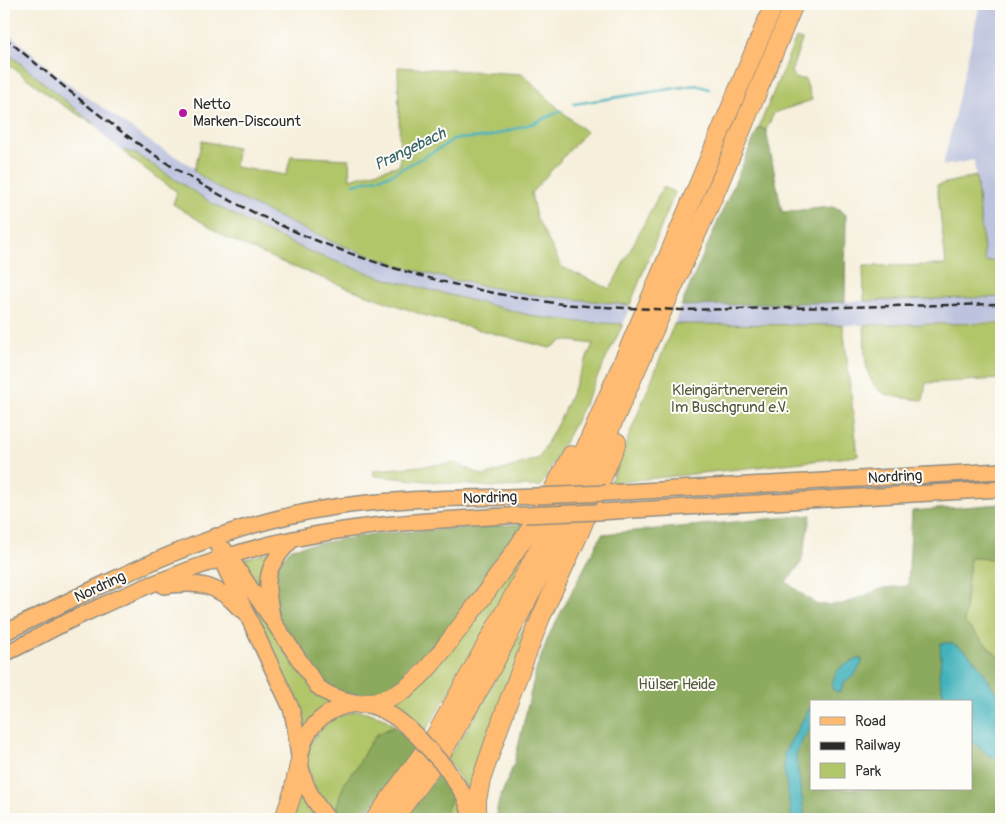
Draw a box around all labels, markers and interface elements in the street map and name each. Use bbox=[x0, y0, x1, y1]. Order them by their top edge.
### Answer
place label: Netto Marken-Discount bbox=[193, 95, 302, 131]
marker: Netto Marken-Discount bbox=[177, 107, 189, 119]
water label: Prangebach bbox=[371, 122, 450, 175]
park label: Kleingärtnerverein Im Buschgrund e.V. bbox=[671, 381, 789, 417]
street label: Nordring bbox=[867, 466, 923, 488]
street label: Nordring bbox=[462, 488, 518, 508]
street label: Nordring bbox=[71, 567, 129, 607]
park label: Hülser Heide bbox=[638, 675, 716, 694]
legend bbox=[810, 700, 972, 790]
text: Road bbox=[855, 712, 886, 731]
text: Railway bbox=[855, 736, 901, 755]
text: Park bbox=[855, 762, 882, 781]

